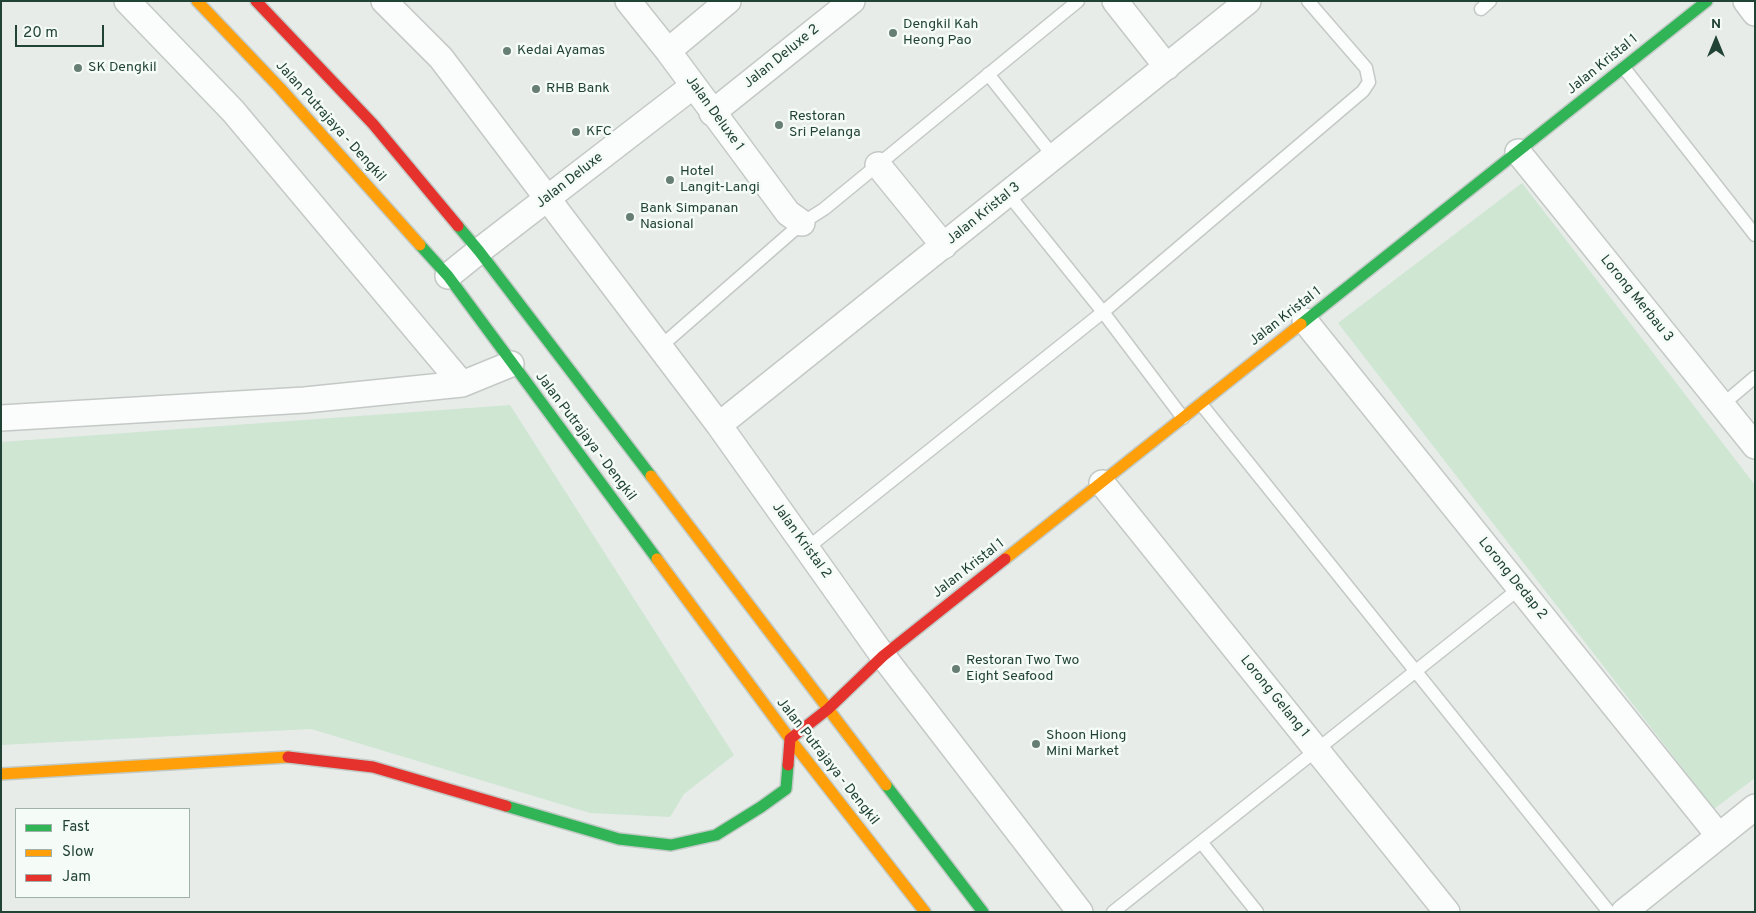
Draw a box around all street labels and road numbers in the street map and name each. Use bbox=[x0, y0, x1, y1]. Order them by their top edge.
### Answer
street label: Jalan Deluxe 2 bbox=[741, 21, 823, 93]
street label: Jalan Kristal 1 bbox=[1564, 31, 1642, 99]
street label: Jalan Putrajaya - Dengkil bbox=[271, 58, 389, 186]
street label: Jalan Deluxe 1 bbox=[681, 73, 747, 155]
street label: Jalan Deluxe bbox=[533, 150, 607, 212]
street label: Jalan Kristal 3 bbox=[944, 179, 1024, 249]
street label: Lorong Merbau 3 bbox=[1596, 252, 1676, 346]
street label: Jalan Kristal 1 bbox=[1247, 284, 1325, 350]
street label: Jalan Putrajaya - Dengkil bbox=[531, 369, 639, 505]
street label: Jalan Kristal 2 bbox=[768, 500, 834, 582]
street label: Lorong Dedap 2 bbox=[1474, 535, 1550, 623]
street label: Jalan Kristal 1 bbox=[930, 536, 1008, 602]
street label: Lorong Gelang 1 bbox=[1236, 653, 1312, 741]
street label: Jalan Putrajaya - Dengkil bbox=[772, 695, 882, 829]

